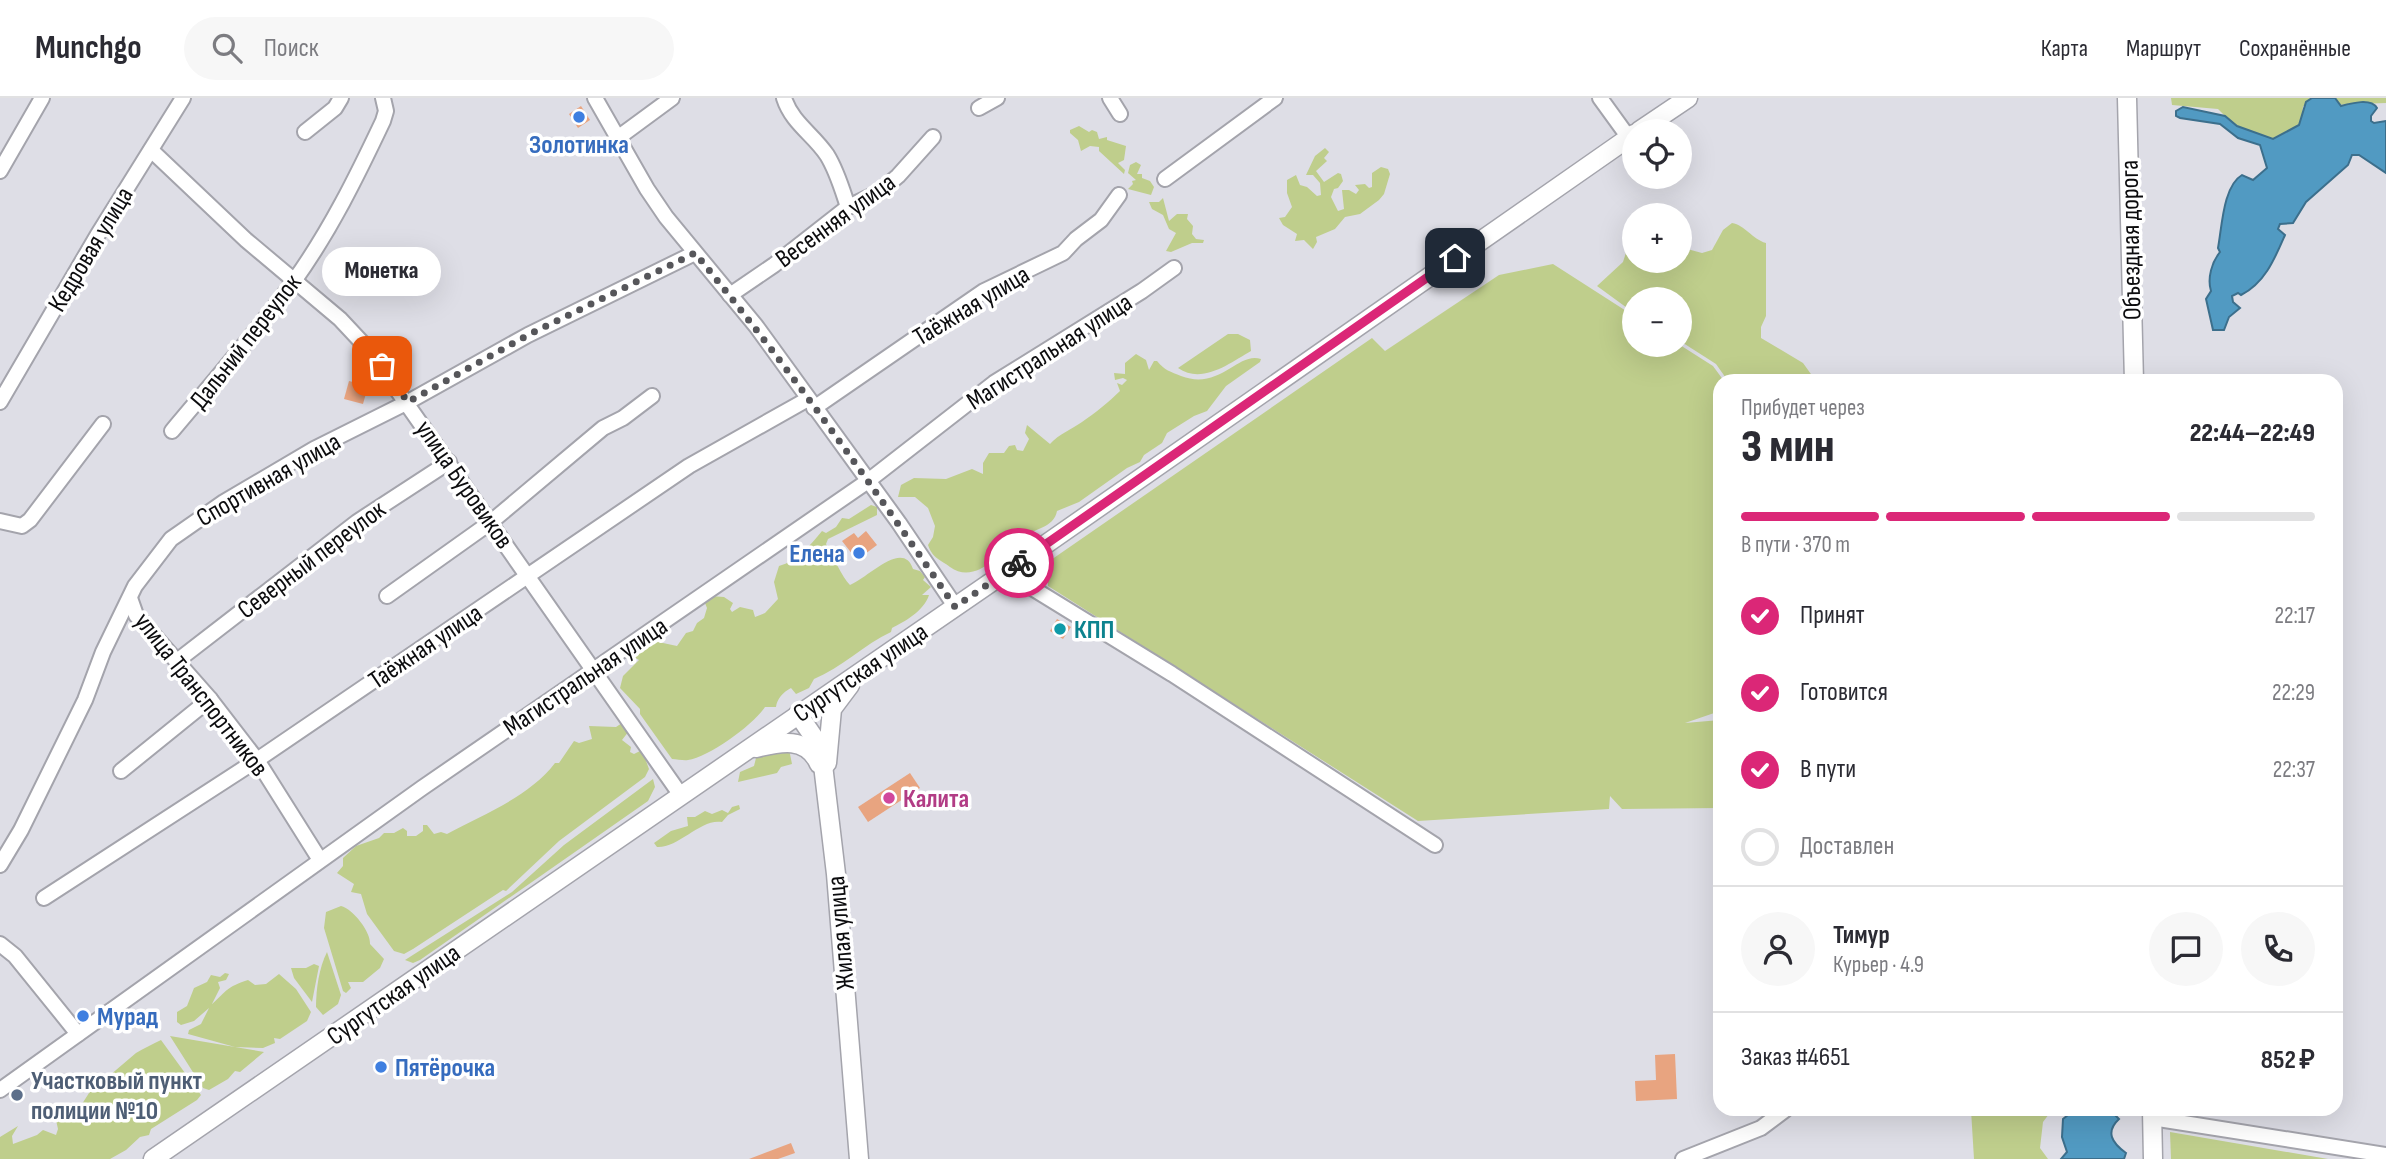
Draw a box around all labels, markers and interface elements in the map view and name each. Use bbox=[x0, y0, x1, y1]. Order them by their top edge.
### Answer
search box bbox=[184, 17, 674, 80]
text: Munchgo bbox=[35, 28, 142, 68]
icon: search bbox=[208, 29, 246, 67]
text: Поиск bbox=[264, 33, 319, 64]
text: Карта bbox=[2041, 34, 2088, 63]
text: Маршрут bbox=[2126, 34, 2201, 63]
text: Сохранённые bbox=[2239, 34, 2351, 63]
marker: Золотинка bbox=[571, 109, 587, 125]
map controls bbox=[1622, 119, 1692, 357]
button: locate bbox=[1622, 119, 1692, 189]
place label: Золотинка bbox=[529, 130, 629, 161]
street label: Объездная дорога bbox=[2115, 160, 2148, 320]
street label: Весенняя улица bbox=[770, 167, 902, 275]
street label: Кедровая улица bbox=[42, 182, 141, 318]
button: + bbox=[1622, 203, 1692, 273]
pin bbox=[1425, 228, 1485, 288]
icon: home bbox=[1436, 239, 1474, 277]
callout: Монетка bbox=[322, 247, 442, 296]
text: Монетка bbox=[345, 257, 418, 285]
street label: Таёжная улица bbox=[908, 259, 1036, 353]
street label: Дальний переулок bbox=[184, 268, 309, 416]
street label: Магистральная улица bbox=[961, 287, 1138, 417]
button: − bbox=[1622, 287, 1692, 357]
pin bbox=[352, 336, 412, 396]
icon: bag bbox=[363, 347, 401, 385]
text: Прибудет через bbox=[1741, 394, 1865, 422]
street label: улица Буровиков bbox=[408, 415, 519, 555]
text: 22:44–22:49 bbox=[2190, 418, 2315, 449]
text: 3 мин bbox=[1741, 420, 1835, 475]
street label: Спортивная улица bbox=[191, 427, 346, 534]
street label: Северный переулок bbox=[232, 494, 392, 626]
courier bbox=[984, 528, 1054, 598]
text: В пути · 370 m bbox=[1741, 531, 1850, 559]
place label: Елена bbox=[789, 539, 845, 570]
icon: bike bbox=[1000, 544, 1038, 582]
marker: Елена bbox=[851, 545, 867, 561]
icon: check bbox=[1741, 597, 1779, 635]
street label: Таёжная улица bbox=[363, 598, 488, 696]
text: Принят bbox=[1800, 600, 1865, 631]
text: 22:17 bbox=[2274, 602, 2315, 630]
street label: улица Транспортников bbox=[127, 607, 274, 783]
street label: Магистральная улица bbox=[498, 611, 674, 743]
place label: КПП bbox=[1074, 615, 1114, 646]
street label: Сургутская улица bbox=[788, 617, 934, 730]
marker: КПП bbox=[1052, 621, 1068, 637]
icon: check bbox=[1741, 674, 1779, 712]
text: Готовится bbox=[1800, 677, 1888, 708]
text: 22:29 bbox=[2272, 679, 2315, 707]
icon: check bbox=[1741, 751, 1779, 789]
text: В пути bbox=[1800, 754, 1856, 785]
text: 22:37 bbox=[2273, 756, 2315, 784]
place label: Калита bbox=[903, 784, 969, 815]
marker: Калита bbox=[881, 790, 897, 806]
text: Доставлен bbox=[1800, 831, 1894, 862]
street label: Жилая улица bbox=[821, 875, 862, 991]
button: person bbox=[1741, 912, 1815, 986]
button: chat bbox=[2149, 912, 2223, 986]
button: phone bbox=[2241, 912, 2315, 986]
text: Тимур bbox=[1833, 920, 1890, 951]
street label: Сургутская улица bbox=[321, 938, 467, 1053]
text: Курьер · 4.9 bbox=[1833, 951, 1924, 979]
place label: Мурад bbox=[97, 1002, 158, 1033]
marker: Мурад bbox=[75, 1008, 91, 1024]
text: Заказ #4651 bbox=[1741, 1042, 1850, 1073]
text: 852 ₽ bbox=[2261, 1045, 2315, 1076]
place label: Пятёрочка bbox=[395, 1053, 495, 1084]
marker: Пятёрочка bbox=[373, 1059, 389, 1075]
place label: Участковый пункт полиции №10 bbox=[31, 1066, 203, 1127]
marker: Участковый пункт полиции №10 bbox=[9, 1087, 25, 1103]

